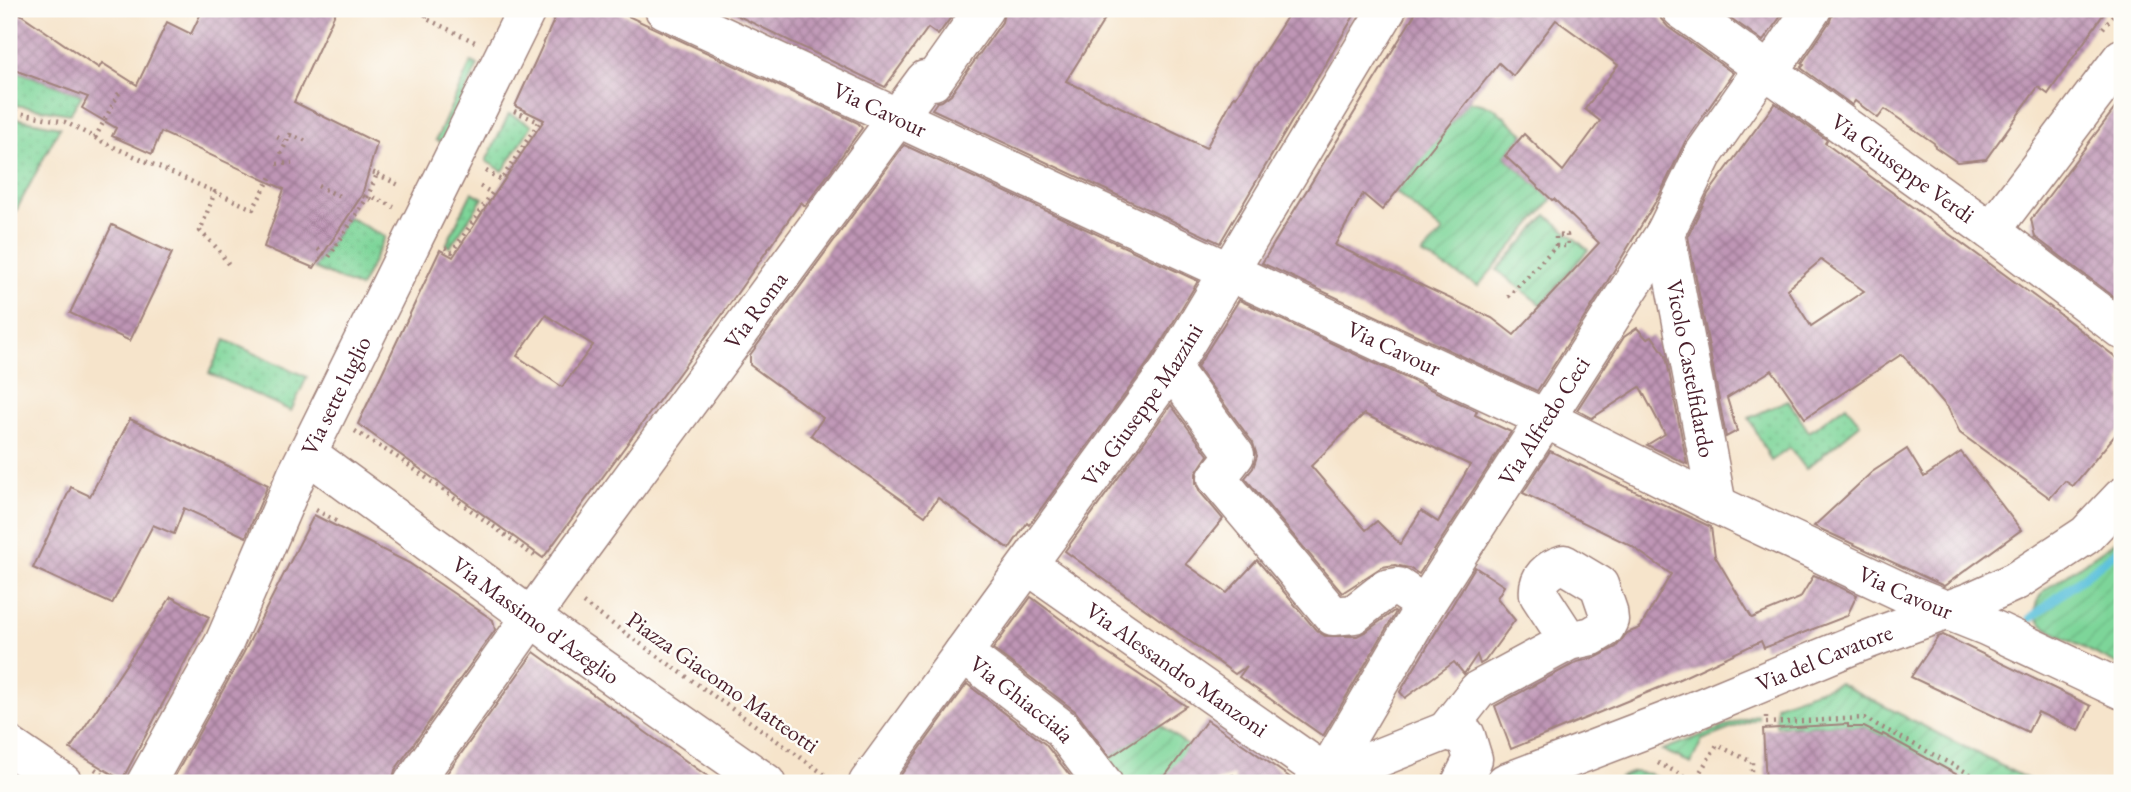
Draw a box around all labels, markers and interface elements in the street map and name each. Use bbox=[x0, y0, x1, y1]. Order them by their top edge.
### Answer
street label: Via Cavour bbox=[828, 75, 932, 144]
street label: Via Giuseppe Verdi bbox=[1825, 106, 1981, 230]
street label: Via Roma bbox=[717, 265, 795, 355]
street label: Vicolo Castelfidardo bbox=[1659, 277, 1723, 460]
street label: Via Cavour bbox=[1342, 314, 1446, 383]
street label: Via Giuseppe Mazzini bbox=[1074, 318, 1210, 492]
street label: Via sette luglio bbox=[294, 331, 378, 460]
street label: Via Alfredo Ceci bbox=[1491, 350, 1597, 491]
street label: Via Massimo d'Azeglio bbox=[446, 549, 626, 691]
street label: Via Cavour bbox=[1854, 558, 1958, 626]
street label: Via Alessandro Manzoni bbox=[1080, 595, 1274, 744]
street label: Piazza Giacomo Matteotti bbox=[621, 604, 825, 760]
street label: Via del Cavatore bbox=[1752, 617, 1897, 699]
street label: Via Ghiacciaia bbox=[963, 648, 1082, 749]

